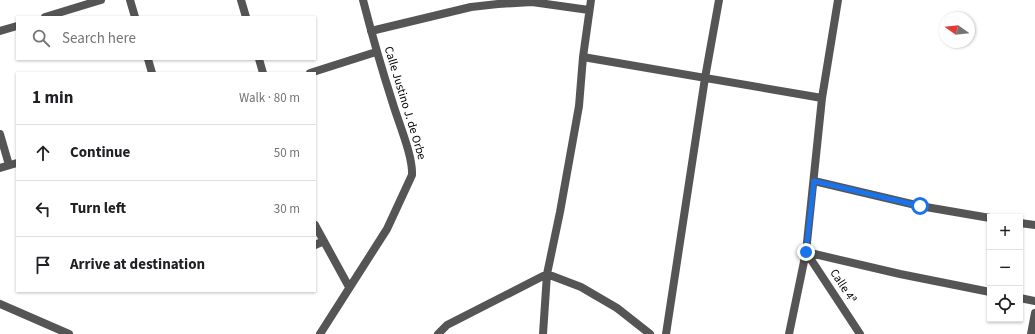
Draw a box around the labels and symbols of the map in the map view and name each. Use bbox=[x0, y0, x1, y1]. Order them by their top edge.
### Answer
north arrow bbox=[939, 12, 975, 48]
street label: Calle Justino J. de Orbe bbox=[380, 44, 430, 162]
route start bbox=[911, 197, 929, 215]
route end bbox=[797, 243, 815, 261]
street label: Calle 4ª bbox=[826, 266, 860, 306]

